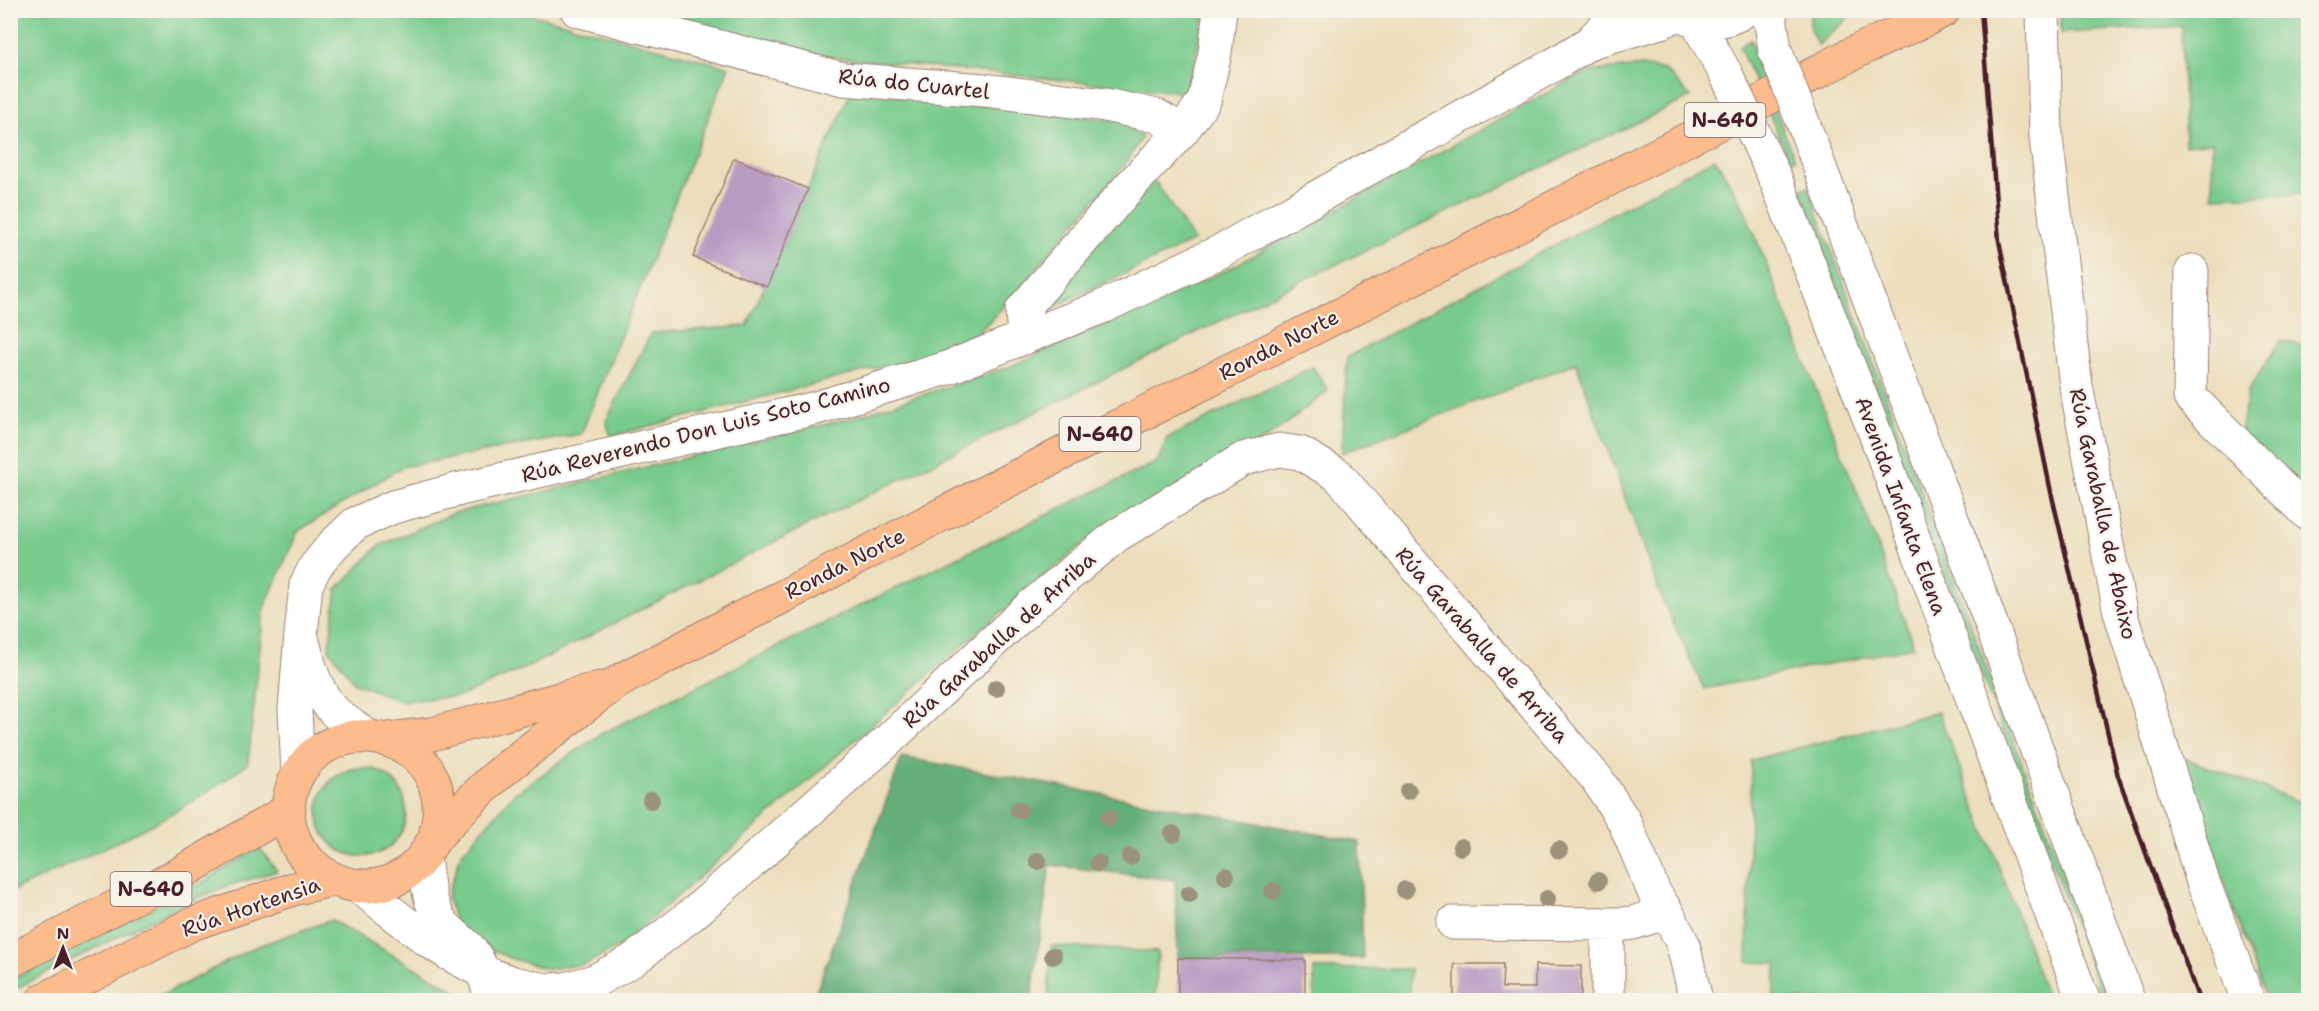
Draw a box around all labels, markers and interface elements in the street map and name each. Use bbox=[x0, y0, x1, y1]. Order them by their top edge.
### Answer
street label: Rúa do Cuartel bbox=[837, 62, 992, 106]
road number: N-640 bbox=[1684, 103, 1766, 137]
street label: Ronda Norte bbox=[1214, 303, 1344, 387]
street label: Rúa Reverendo Don Luis Soto Camino bbox=[519, 371, 893, 489]
street label: Rúa Garaballa de Abaixo bbox=[2063, 386, 2143, 642]
street label: Avenida Infanta Elena bbox=[1848, 393, 1954, 619]
road number: N-640 bbox=[1060, 417, 1140, 451]
street label: Ronda Norte bbox=[780, 522, 910, 606]
street label: Rúa Garaballa de Arriba bbox=[1389, 541, 1575, 749]
street label: Rúa Garaballa de Arriba bbox=[896, 546, 1102, 734]
street label: Rúa Hortensia bbox=[178, 870, 324, 944]
road number: N-640 bbox=[110, 872, 192, 906]
north arrow bbox=[33, 918, 93, 978]
text: N bbox=[57, 923, 69, 944]

